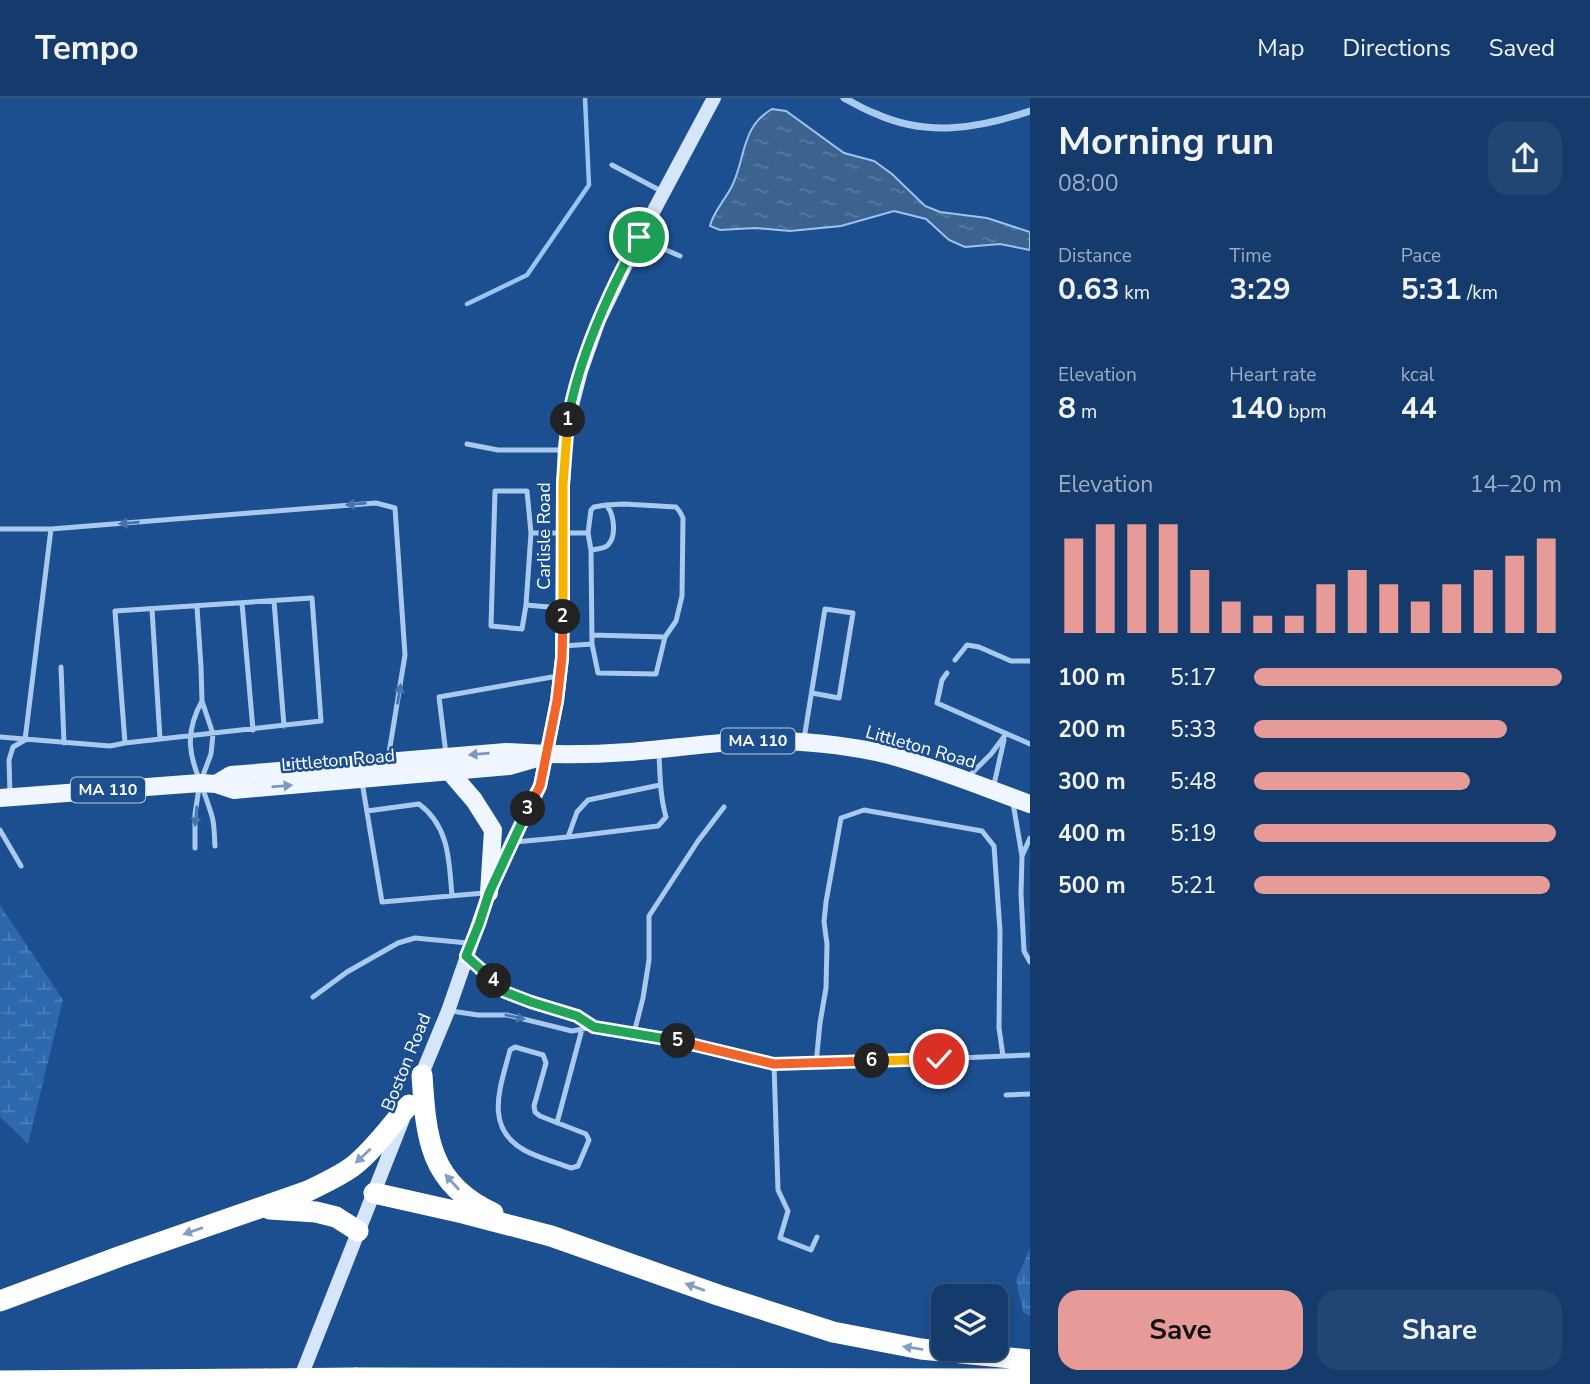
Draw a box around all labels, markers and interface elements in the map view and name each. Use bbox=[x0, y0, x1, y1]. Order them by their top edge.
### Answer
text: Tempo bbox=[35, 26, 139, 71]
text: Map bbox=[1257, 32, 1304, 64]
text: Directions bbox=[1342, 32, 1451, 64]
text: Saved bbox=[1489, 32, 1555, 64]
text: Morning run bbox=[1058, 116, 1274, 167]
button: share bbox=[1488, 121, 1562, 195]
text: 08:00 bbox=[1058, 168, 1118, 199]
pin bbox=[609, 207, 669, 267]
icon: arrive bbox=[620, 218, 658, 256]
text: Distance bbox=[1058, 243, 1132, 269]
text: Time bbox=[1229, 243, 1272, 269]
text: Pace bbox=[1401, 243, 1441, 269]
text: 0.63 bbox=[1058, 269, 1119, 310]
text: 3:29 bbox=[1229, 269, 1291, 310]
text: 5:31 bbox=[1401, 269, 1462, 310]
text: km bbox=[1119, 280, 1150, 306]
text: /km bbox=[1462, 280, 1498, 306]
text: Elevation bbox=[1058, 362, 1137, 388]
text: Heart rate bbox=[1229, 362, 1316, 388]
text: kcal bbox=[1401, 362, 1434, 388]
text: 8 bbox=[1058, 388, 1076, 429]
text: 140 bbox=[1229, 388, 1283, 429]
text: 44 bbox=[1401, 388, 1437, 429]
text: m bbox=[1076, 399, 1097, 425]
text: bpm bbox=[1283, 399, 1327, 425]
pin: 1 bbox=[550, 402, 586, 438]
text: 1 bbox=[562, 406, 573, 432]
text: Elevation bbox=[1058, 469, 1153, 500]
text: 14–20 m bbox=[1470, 469, 1562, 500]
street label: Carlisle Road bbox=[532, 482, 556, 590]
one-way arrow bbox=[345, 499, 367, 510]
one-way arrow bbox=[118, 518, 140, 529]
pin: 2 bbox=[546, 600, 580, 634]
text: 2 bbox=[557, 603, 568, 629]
text: 100 m bbox=[1058, 662, 1126, 693]
text: 5:17 bbox=[1170, 662, 1217, 693]
one-way arrow bbox=[394, 683, 405, 705]
text: 200 m bbox=[1058, 714, 1126, 745]
text: 5:33 bbox=[1170, 714, 1217, 745]
street label: Littleton Road bbox=[863, 720, 979, 774]
road number: MA 110 bbox=[721, 728, 795, 754]
street label: Littleton Road bbox=[280, 743, 396, 777]
one-way arrow bbox=[468, 749, 490, 760]
text: 300 m bbox=[1058, 766, 1126, 797]
text: 5:48 bbox=[1170, 766, 1217, 797]
road number: MA 110 bbox=[71, 778, 145, 803]
one-way arrow bbox=[272, 780, 294, 791]
pin: 3 bbox=[510, 792, 546, 826]
text: 3 bbox=[522, 795, 533, 821]
one-way arrow bbox=[190, 805, 201, 827]
text: 400 m bbox=[1058, 818, 1126, 849]
text: 5:19 bbox=[1170, 818, 1217, 849]
text: 500 m bbox=[1058, 870, 1126, 901]
text: 5:21 bbox=[1170, 870, 1217, 901]
pin: 4 bbox=[476, 964, 512, 998]
text: 4 bbox=[488, 967, 499, 993]
street label: Boston Road bbox=[375, 1009, 437, 1115]
one-way arrow bbox=[504, 1012, 526, 1023]
pin: 5 bbox=[660, 1024, 696, 1058]
text: 5 bbox=[672, 1027, 683, 1053]
pin bbox=[909, 1029, 969, 1089]
icon: check bbox=[920, 1040, 958, 1078]
pin: 6 bbox=[854, 1044, 890, 1079]
text: 6 bbox=[866, 1047, 877, 1073]
one-way arrow bbox=[354, 1148, 372, 1164]
one-way arrow bbox=[444, 1173, 460, 1191]
one-way arrow bbox=[183, 1226, 204, 1237]
one-way arrow bbox=[684, 1281, 705, 1292]
map controls bbox=[931, 1284, 1008, 1361]
button: layers bbox=[931, 1284, 1008, 1361]
button: Save bbox=[1058, 1290, 1303, 1370]
button: Share bbox=[1317, 1290, 1562, 1370]
one-way arrow bbox=[902, 1342, 924, 1353]

